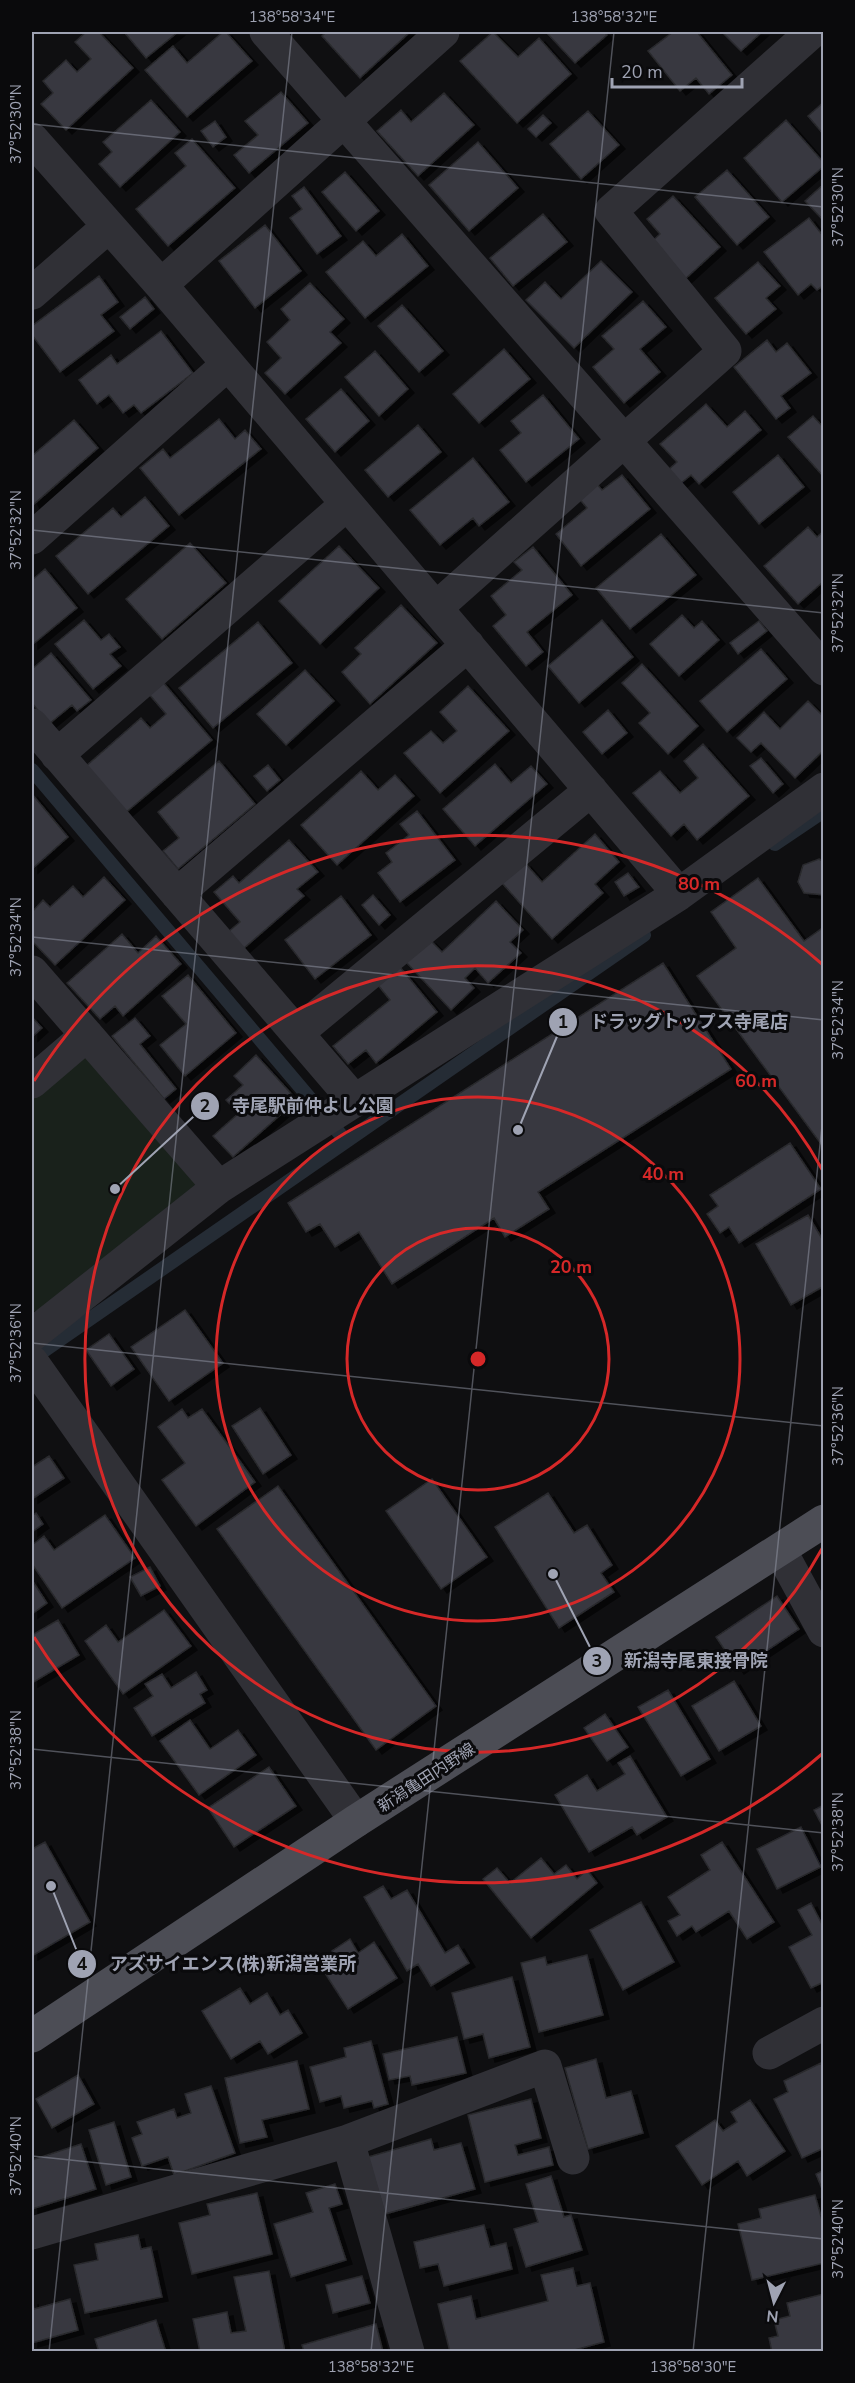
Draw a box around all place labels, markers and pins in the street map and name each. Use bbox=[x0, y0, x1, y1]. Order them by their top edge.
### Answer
callout: ドラッグトップス寺尾店 bbox=[548, 1004, 800, 1040]
callout: 寺尾駅前仲よし公園 bbox=[190, 1088, 406, 1124]
centre of rings bbox=[468, 1349, 488, 1369]
callout: 新潟寺尾東接骨院 bbox=[582, 1643, 780, 1679]
callout: アズサイエンス(株)新潟営業所 bbox=[67, 1946, 368, 1982]

